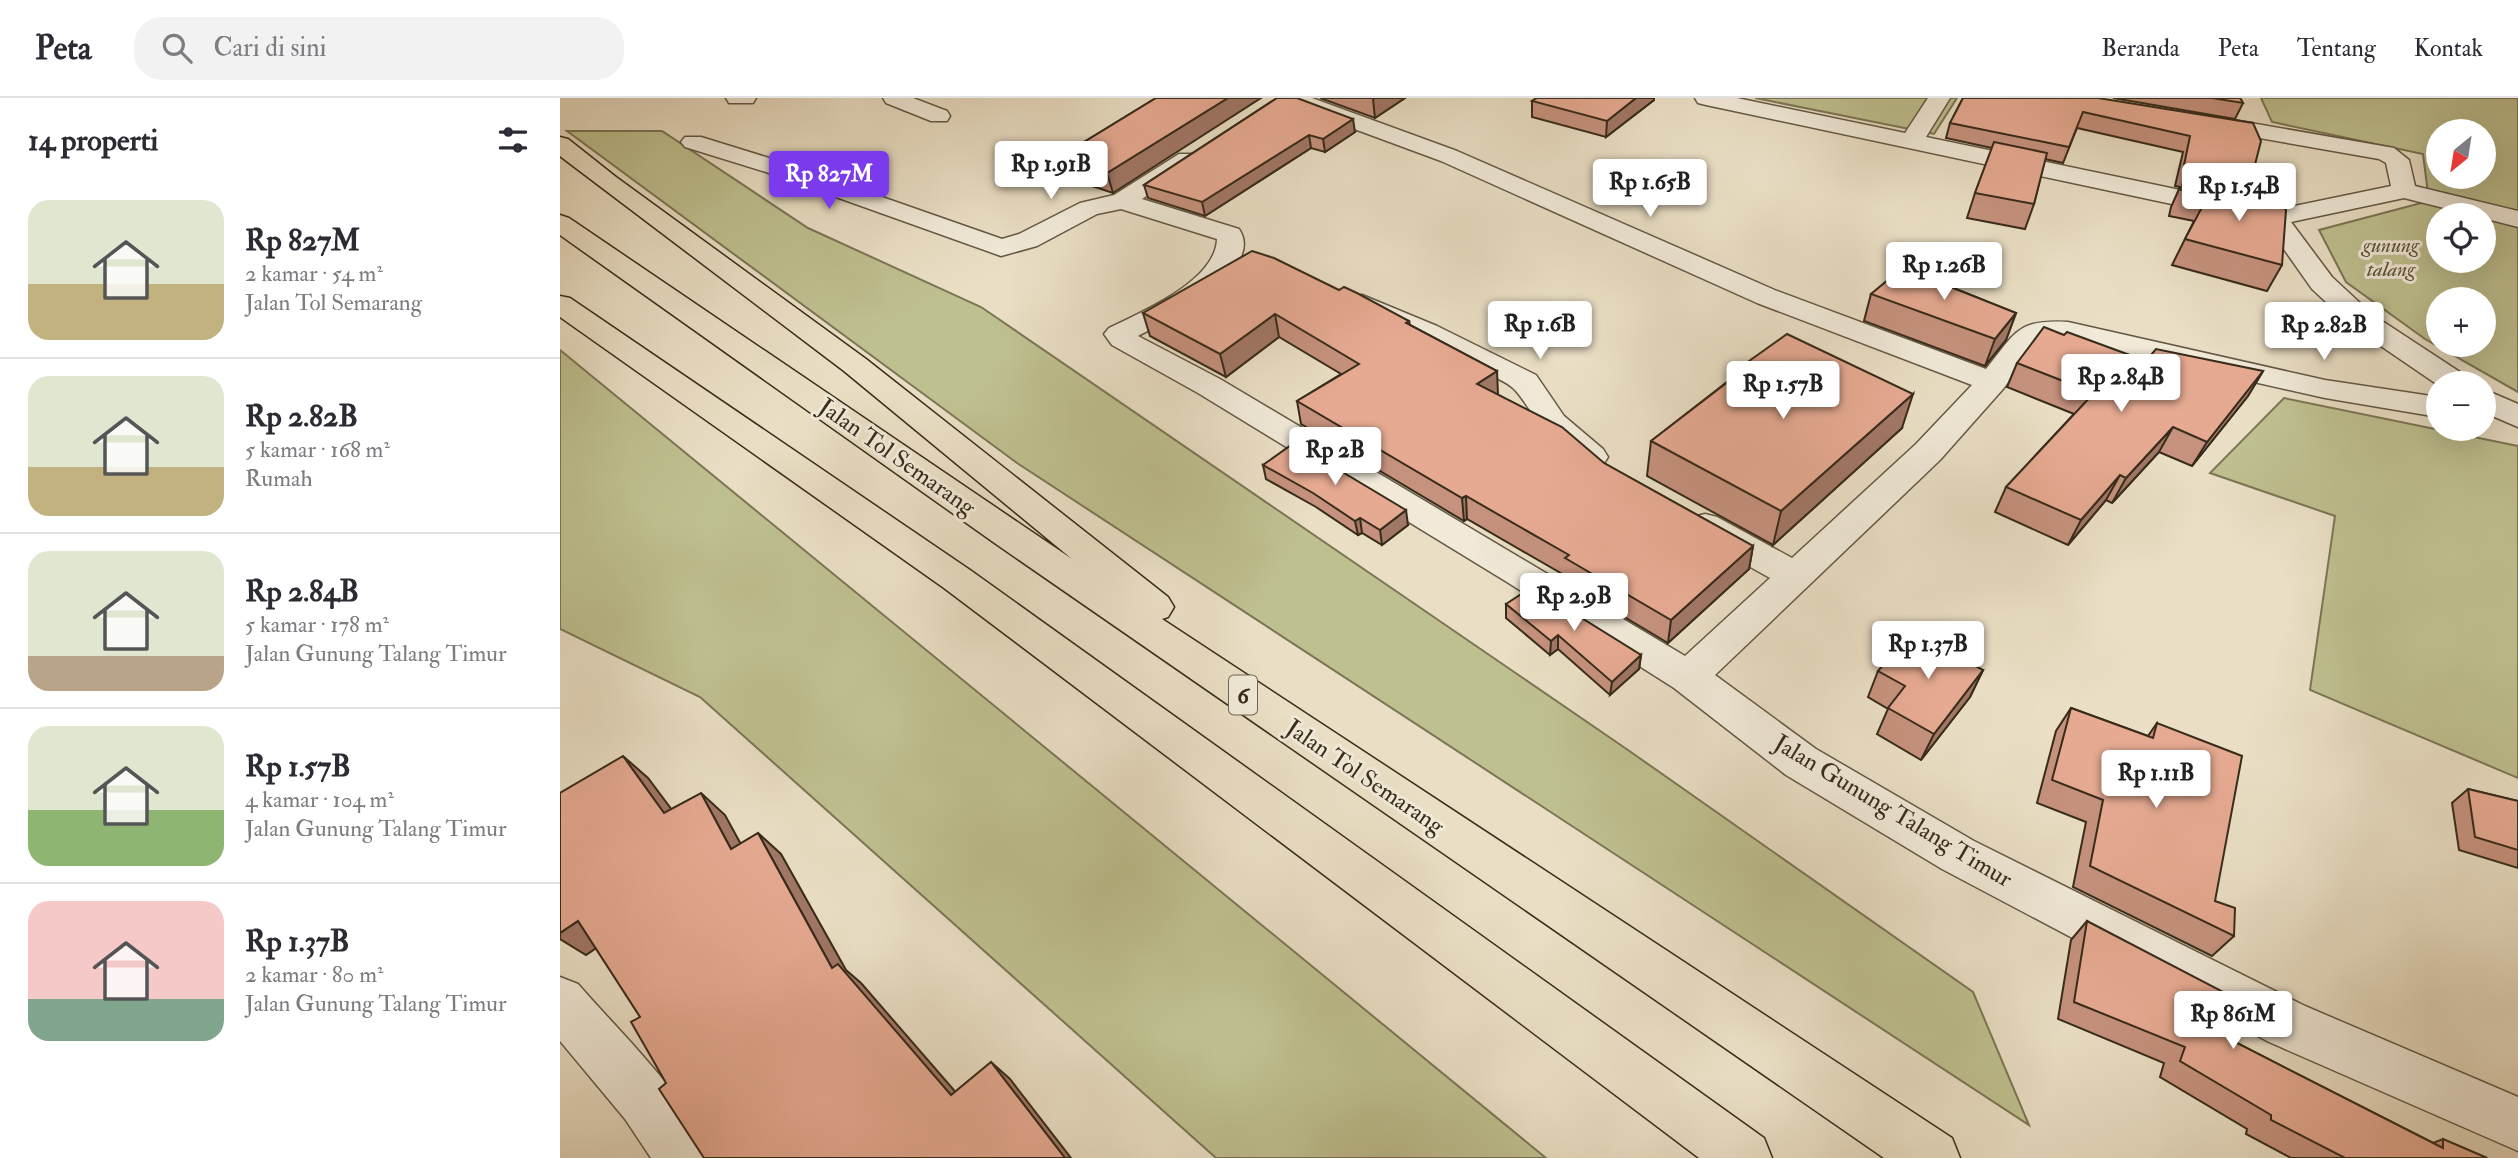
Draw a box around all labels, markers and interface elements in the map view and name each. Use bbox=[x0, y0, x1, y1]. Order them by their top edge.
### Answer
search box bbox=[134, 17, 624, 80]
text: Peta bbox=[35, 28, 92, 69]
icon: search bbox=[158, 29, 196, 67]
text: Cari di sini bbox=[214, 32, 327, 64]
text: Beranda bbox=[2101, 33, 2180, 64]
text: Peta bbox=[2218, 33, 2259, 64]
text: Tentang bbox=[2297, 33, 2376, 64]
text: Kontak bbox=[2414, 33, 2483, 64]
north arrow bbox=[2426, 119, 2496, 189]
map controls bbox=[2426, 119, 2496, 441]
icon: filters bbox=[494, 121, 532, 159]
text: 14 properti bbox=[28, 122, 158, 159]
pin: Rp 1.91B bbox=[979, 141, 1123, 201]
text: Rp 1.91B bbox=[1011, 149, 1091, 178]
pin: Rp 827M bbox=[764, 152, 894, 211]
text: Rp 827M bbox=[785, 159, 873, 188]
pin: Rp 1.65B bbox=[1578, 159, 1722, 219]
pin: Rp 1.54B bbox=[2167, 164, 2311, 223]
text: Rp 1.65B bbox=[1609, 167, 1691, 196]
text: Rp 1.54B bbox=[2198, 171, 2280, 200]
button: locate bbox=[2426, 203, 2496, 273]
text: Rp 827M bbox=[245, 222, 360, 259]
icon: home bbox=[84, 228, 168, 312]
park label: gunung talang bbox=[2360, 232, 2420, 283]
pin: Rp 1.26B bbox=[1872, 242, 2016, 302]
text: Rp 1.26B bbox=[1902, 250, 1986, 279]
text: 2 kamar · 54 m² bbox=[245, 259, 383, 288]
button: + bbox=[2426, 287, 2496, 357]
text: Jalan Tol Semarang bbox=[245, 288, 422, 317]
pin: Rp 1.6B bbox=[1475, 302, 1605, 361]
pin: Rp 2.82B bbox=[2252, 302, 2396, 362]
text: Rp 1.6B bbox=[1504, 309, 1576, 338]
text: Rp 2.82B bbox=[2281, 310, 2367, 339]
pin: Rp 2.84B bbox=[2049, 354, 2193, 414]
pin: Rp 1.57B bbox=[1711, 362, 1855, 421]
text: Rp 2.84B bbox=[2077, 362, 2165, 391]
text: Rp 1.57B bbox=[1743, 369, 1823, 398]
button: − bbox=[2426, 371, 2496, 441]
street label: Jalan Tol Semarang bbox=[812, 391, 983, 523]
text: Rp 2.82B bbox=[245, 398, 358, 435]
icon: home bbox=[84, 404, 168, 488]
pin: Rp 2B bbox=[1286, 428, 1384, 487]
text: 5 kamar · 168 m² bbox=[245, 435, 390, 464]
text: Rp 2B bbox=[1305, 435, 1365, 464]
text: Rumah bbox=[245, 464, 313, 493]
text: Rp 2.84B bbox=[245, 573, 359, 610]
pin: Rp 2.9B bbox=[1509, 574, 1639, 633]
icon: home bbox=[84, 579, 168, 663]
text: Rp 2.9B bbox=[1536, 581, 1612, 610]
text: 5 kamar · 178 m² bbox=[245, 610, 389, 639]
pin: Rp 1.37B bbox=[1856, 622, 2000, 681]
text: Rp 1.37B bbox=[1888, 629, 1968, 658]
text: Jalan Gunung Talang Timur bbox=[245, 639, 507, 668]
road number: 6 bbox=[1229, 676, 1257, 715]
street label: Jalan Tol Semarang bbox=[1279, 712, 1451, 842]
street label: Jalan Gunung Talang Timur bbox=[1767, 727, 2018, 895]
text: Rp 1.57B bbox=[245, 748, 351, 785]
pin: Rp 1.11B bbox=[2084, 750, 2228, 810]
icon: home bbox=[84, 754, 168, 838]
text: Rp 1.11B bbox=[2117, 758, 2195, 787]
text: 4 kamar · 104 m² bbox=[245, 785, 394, 814]
text: Jalan Gunung Talang Timur bbox=[245, 814, 507, 843]
text: Rp 1.37B bbox=[245, 923, 349, 960]
icon: home bbox=[84, 929, 168, 1013]
text: 2 kamar · 80 m² bbox=[245, 960, 384, 989]
text: Jalan Gunung Talang Timur bbox=[245, 989, 507, 1018]
pin: Rp 861M bbox=[2168, 992, 2298, 1051]
text: Rp 861M bbox=[2190, 999, 2276, 1028]

